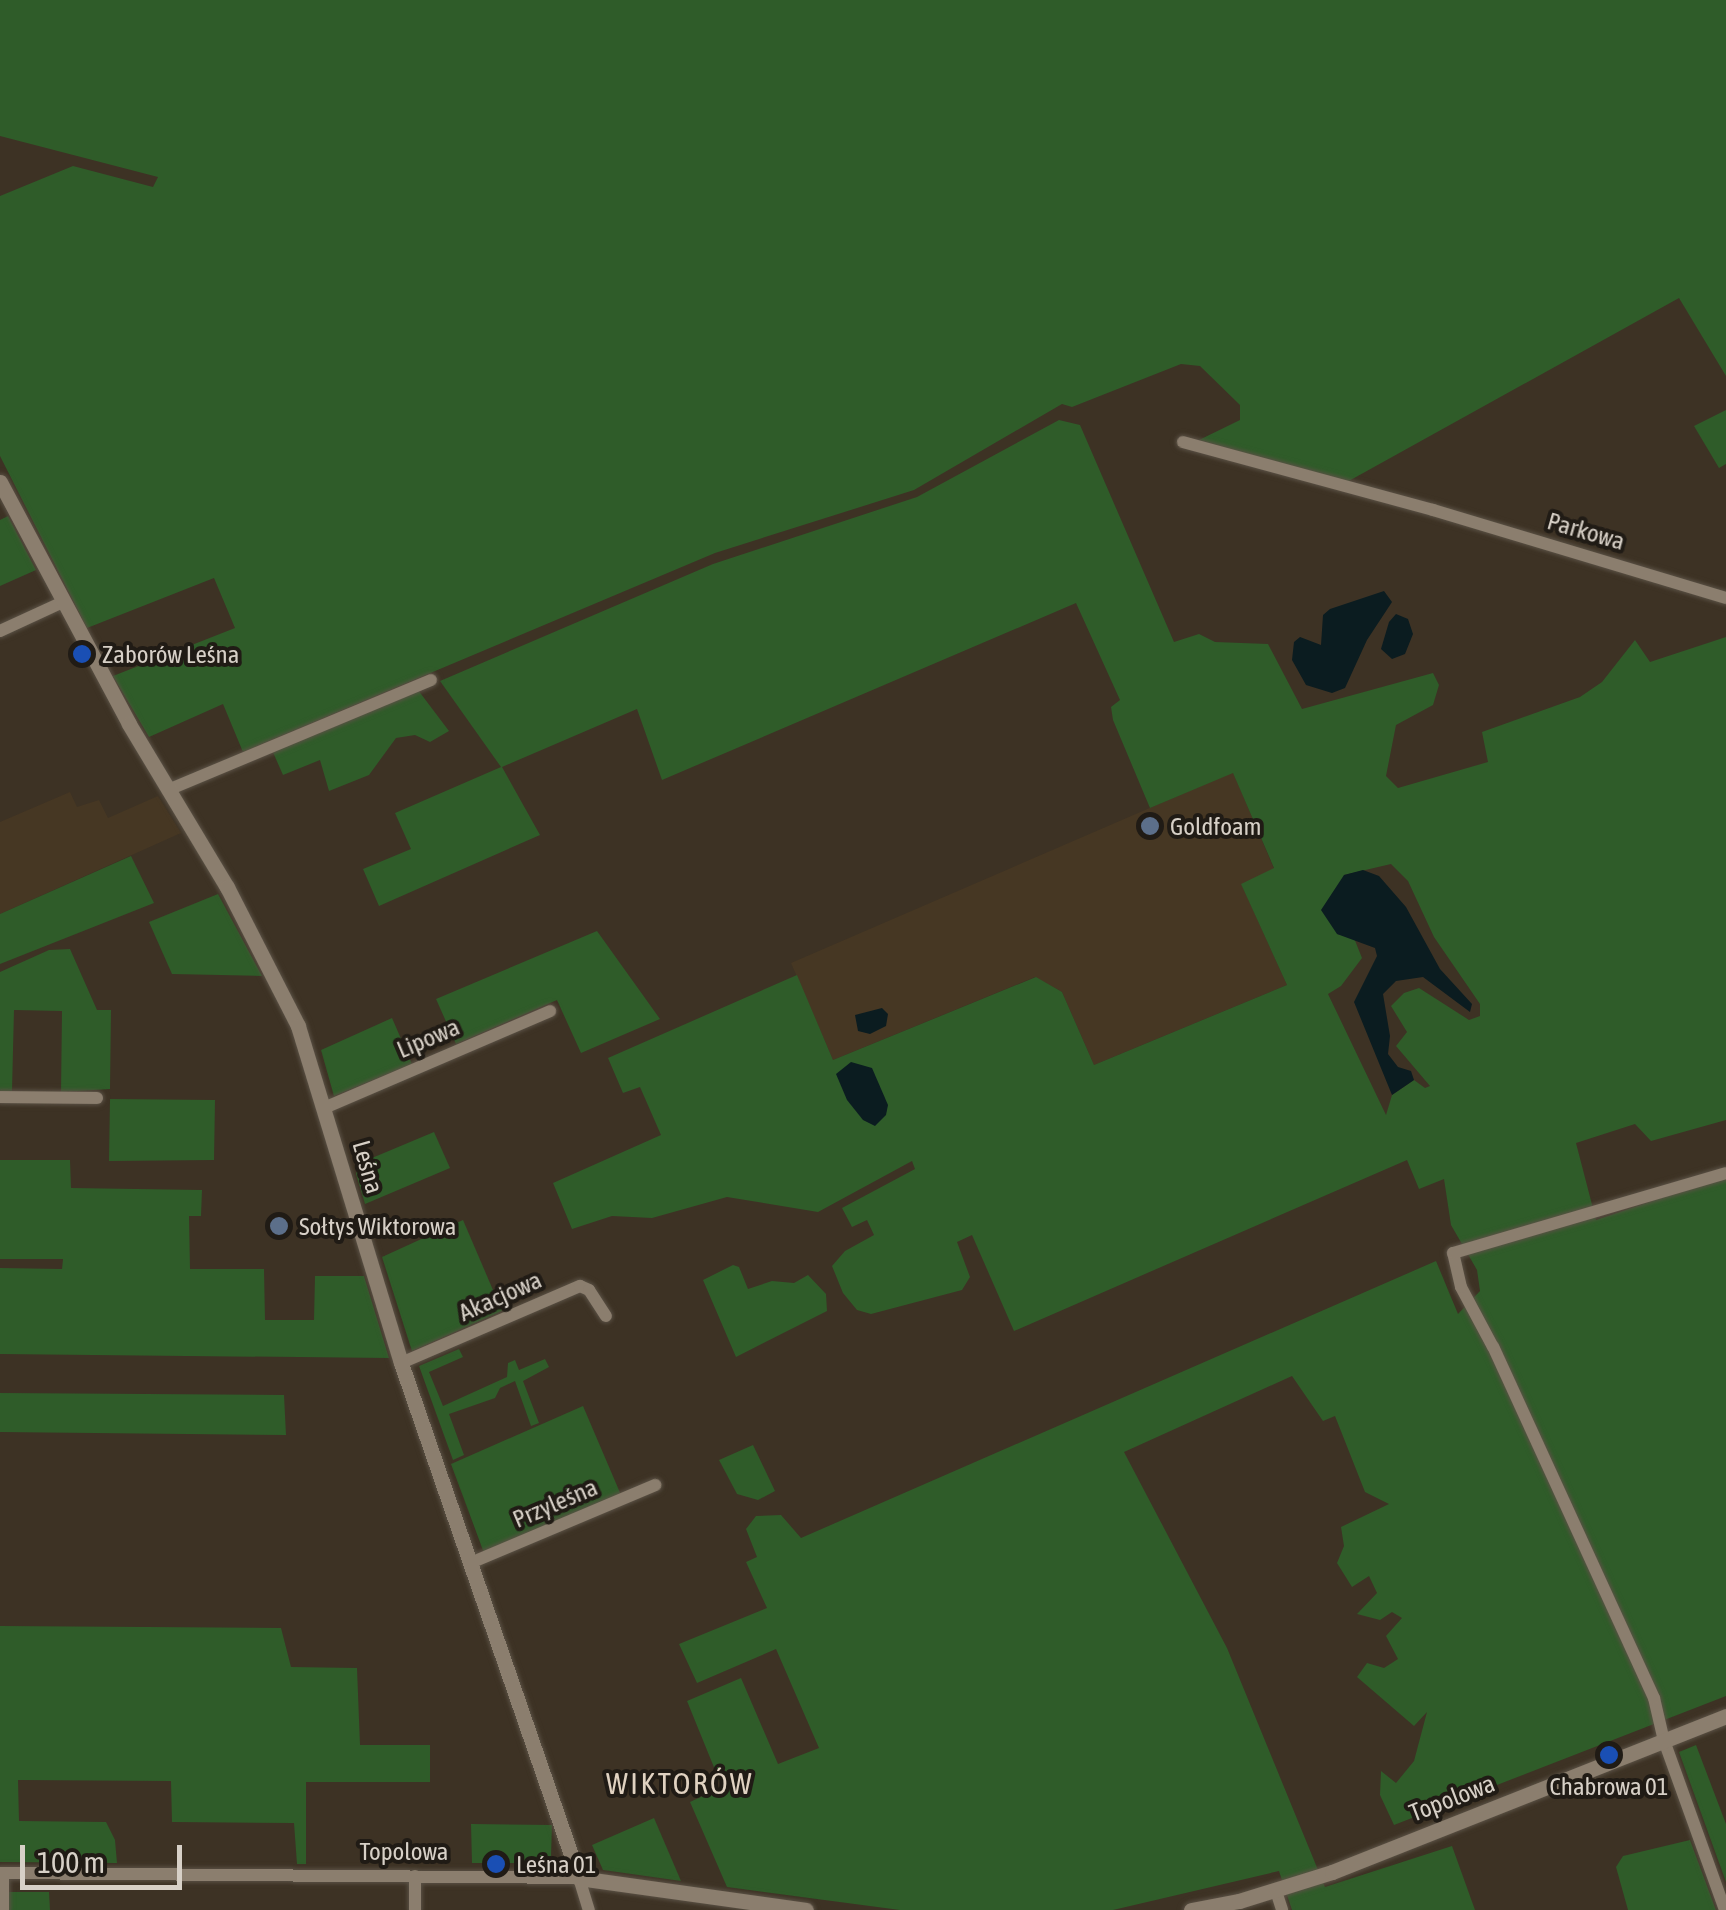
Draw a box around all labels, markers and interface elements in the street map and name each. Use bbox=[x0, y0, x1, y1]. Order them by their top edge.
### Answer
street label: Parkowa bbox=[1544, 506, 1628, 556]
place label: Zaborów Leśna bbox=[102, 639, 239, 669]
marker: Zaborów Leśna bbox=[71, 643, 93, 665]
place label: Goldfoam bbox=[1170, 811, 1261, 841]
marker: Goldfoam bbox=[1139, 815, 1161, 837]
street label: Lipowa bbox=[392, 1011, 464, 1065]
street label: Leśna bbox=[346, 1137, 390, 1197]
place label: Sołtys Wiktorowa bbox=[299, 1211, 456, 1241]
marker: Sołtys Wiktorowa bbox=[268, 1215, 290, 1237]
street label: Akacjowa bbox=[454, 1264, 546, 1328]
street label: Przyleśna bbox=[508, 1472, 602, 1534]
marker: Chabrowa 01 bbox=[1598, 1744, 1620, 1766]
district label: WIKTORÓW bbox=[606, 1765, 754, 1801]
street label: Topolowa bbox=[1405, 1768, 1499, 1828]
place label: Chabrowa 01 bbox=[1550, 1771, 1668, 1801]
scale bar bbox=[25, 1825, 188, 1887]
street label: Topolowa bbox=[360, 1836, 448, 1866]
text: 100 m bbox=[37, 1845, 105, 1879]
place label: Leśna 01 bbox=[516, 1849, 597, 1879]
marker: Leśna 01 bbox=[485, 1853, 507, 1875]

